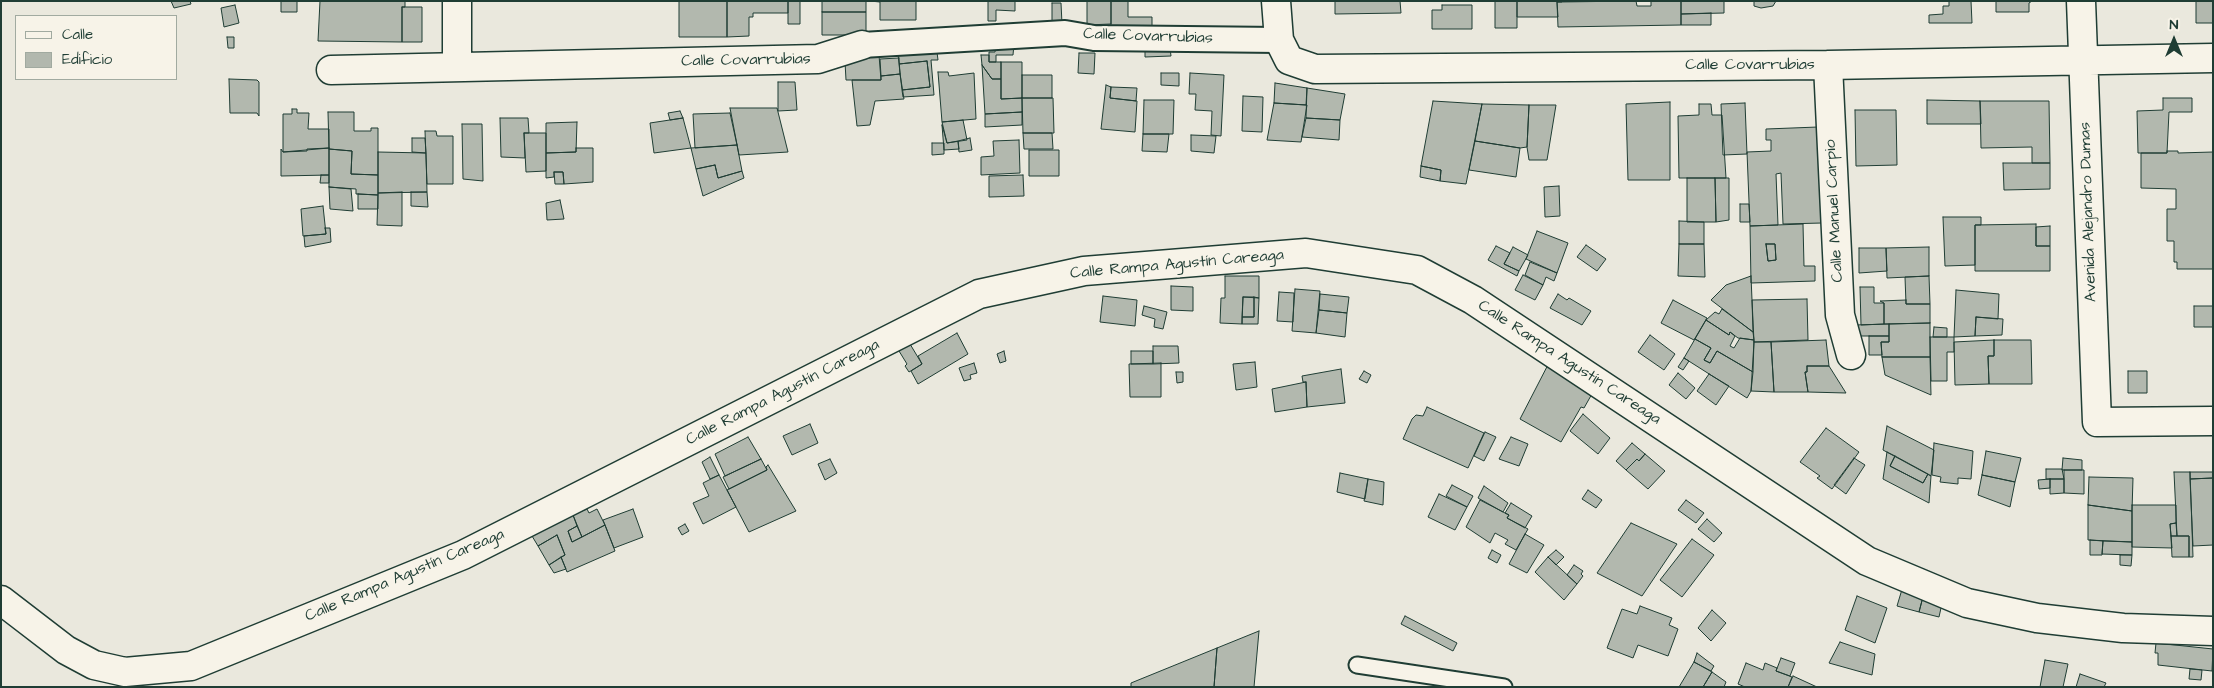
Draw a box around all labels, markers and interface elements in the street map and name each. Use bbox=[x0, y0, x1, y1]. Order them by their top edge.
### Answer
legend bbox=[15, 15, 178, 80]
north arrow bbox=[2149, 15, 2199, 65]
text: N bbox=[2170, 15, 2178, 35]
text: Calle bbox=[62, 24, 93, 45]
street label: Calle Covarrubias bbox=[1083, 25, 1213, 49]
text: Edificio bbox=[62, 49, 112, 70]
street label: Calle Covarrubias bbox=[681, 50, 811, 72]
street label: Calle Covarrubias bbox=[1685, 56, 1815, 76]
street label: Avenida Alejandro Dumas bbox=[2076, 122, 2102, 302]
street label: Calle Manuel Carpio bbox=[1822, 139, 1848, 283]
street label: Calle Rampa Agustín Careaga bbox=[1069, 246, 1285, 284]
street label: Calle Rampa Agustín Careaga bbox=[1474, 297, 1664, 429]
street label: Calle Rampa Agustín Careaga bbox=[683, 336, 883, 450]
street label: Calle Rampa Agustín Careaga bbox=[303, 525, 507, 627]

